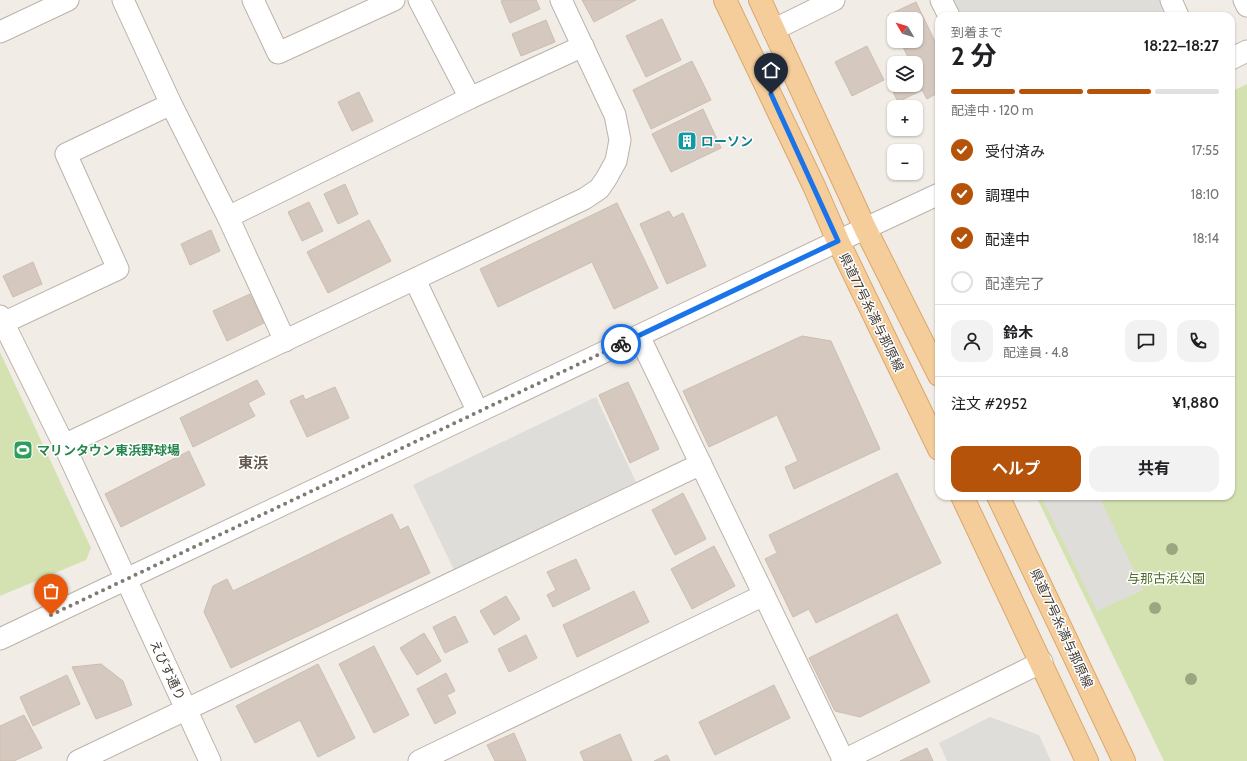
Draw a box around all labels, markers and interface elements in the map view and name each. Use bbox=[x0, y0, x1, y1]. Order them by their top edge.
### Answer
north arrow bbox=[887, 12, 923, 48]
map controls bbox=[887, 12, 923, 180]
text: 到着まで bbox=[951, 24, 1003, 40]
text: 18:22–18:27 bbox=[1144, 37, 1219, 55]
text: 2 分 bbox=[951, 40, 997, 72]
pin bbox=[754, 53, 788, 94]
button: layers bbox=[887, 56, 923, 92]
icon: home bbox=[760, 59, 782, 81]
button: + bbox=[887, 100, 923, 136]
text: 配達中 · 120 m bbox=[951, 102, 1033, 118]
building icon: ローソン bbox=[676, 130, 698, 152]
place label: ローソン bbox=[701, 133, 753, 149]
icon: check bbox=[951, 139, 973, 161]
text: 17:55 bbox=[1191, 142, 1219, 158]
text: 受付済み bbox=[985, 143, 1045, 161]
button: − bbox=[887, 144, 923, 180]
icon: check bbox=[951, 183, 973, 205]
text: 18:10 bbox=[1191, 186, 1219, 202]
text: 調理中 bbox=[985, 187, 1030, 205]
icon: check bbox=[951, 227, 973, 249]
text: 18:14 bbox=[1192, 230, 1219, 246]
text: 配達中 bbox=[985, 231, 1030, 249]
street label: 県道77号糸満与那原線 bbox=[836, 250, 908, 374]
text: 配達完了 bbox=[985, 275, 1045, 293]
button: person bbox=[951, 320, 993, 362]
button: chat bbox=[1125, 320, 1167, 362]
button: phone bbox=[1177, 320, 1219, 362]
courier bbox=[601, 324, 641, 364]
text: 鈴木 bbox=[1003, 324, 1033, 342]
icon: bike bbox=[610, 333, 632, 355]
text: 配達員 · 4.8 bbox=[1003, 344, 1069, 360]
text: ¥1,880 bbox=[1172, 394, 1219, 412]
text: 注文 #2952 bbox=[951, 395, 1027, 413]
sports icon: マリンタウン東浜野球場 bbox=[12, 439, 34, 461]
place label: マリンタウン東浜野球場 bbox=[37, 442, 180, 458]
button: ヘルプ bbox=[951, 446, 1081, 492]
button: 共有 bbox=[1089, 446, 1219, 492]
district label: 東浜 bbox=[238, 454, 269, 472]
street label: 県道77号糸満与那原線 bbox=[1027, 566, 1097, 690]
park label: 与那古浜公園 bbox=[1127, 570, 1205, 586]
pin bbox=[34, 574, 68, 615]
icon: bag bbox=[40, 580, 62, 602]
street label: えびす通り bbox=[147, 637, 189, 703]

